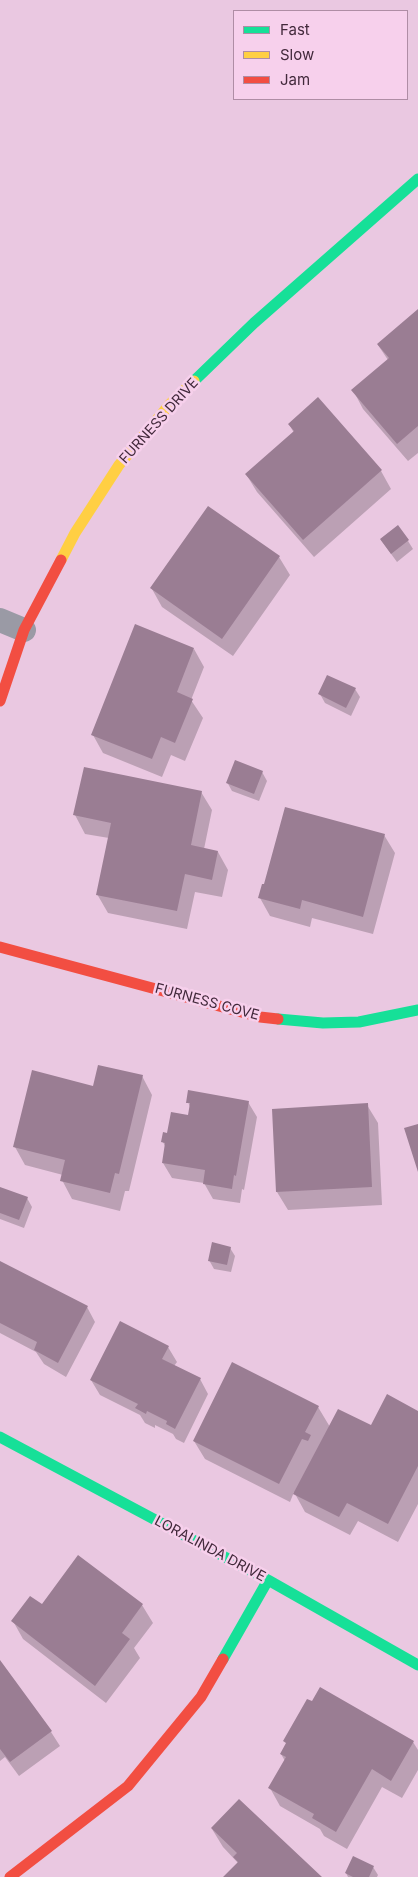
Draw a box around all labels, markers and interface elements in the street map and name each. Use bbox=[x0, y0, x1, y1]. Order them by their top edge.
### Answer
legend bbox=[233, 10, 408, 100]
text: Fast bbox=[280, 20, 310, 39]
text: Slow bbox=[280, 45, 314, 64]
text: Jam bbox=[280, 70, 310, 89]
street label: FURNESS DRIVE bbox=[116, 375, 202, 467]
street label: FURNESS COVE bbox=[153, 980, 261, 1024]
street label: LORALINDA DRIVE bbox=[152, 1513, 268, 1585]

